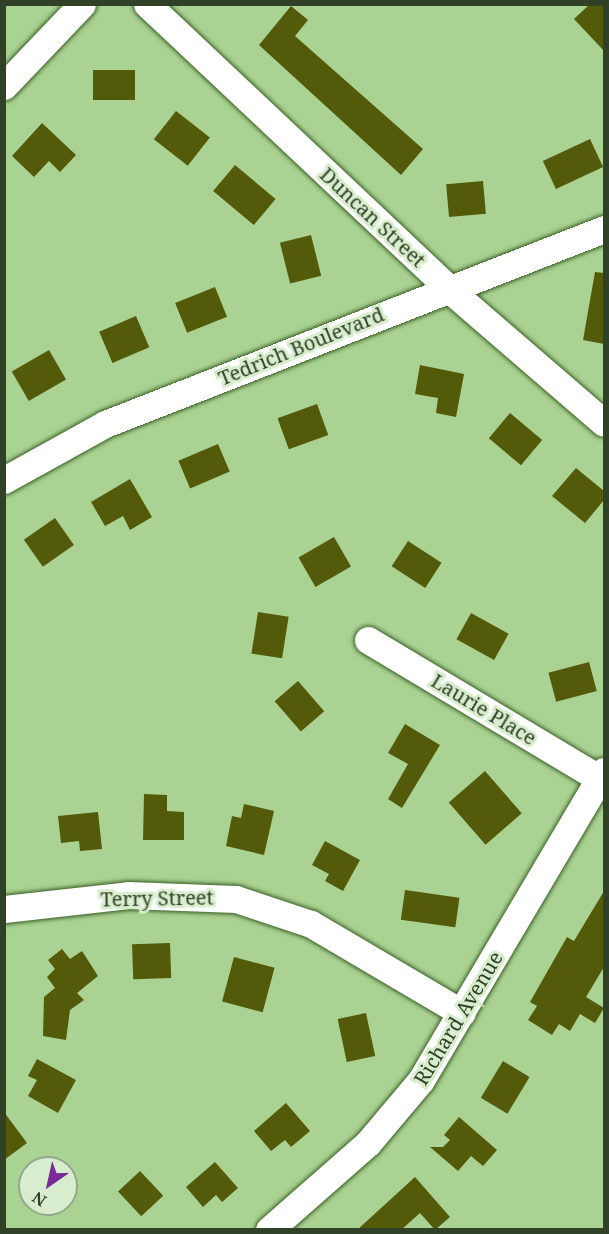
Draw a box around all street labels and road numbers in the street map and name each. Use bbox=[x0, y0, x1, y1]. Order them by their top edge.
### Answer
street label: Duncan Street bbox=[315, 162, 431, 272]
street label: Tedrich Boulevard bbox=[215, 302, 387, 390]
street label: Laurie Place bbox=[427, 668, 541, 750]
street label: Terry Street bbox=[100, 885, 214, 911]
street label: Richard Avenue bbox=[409, 947, 507, 1089]

